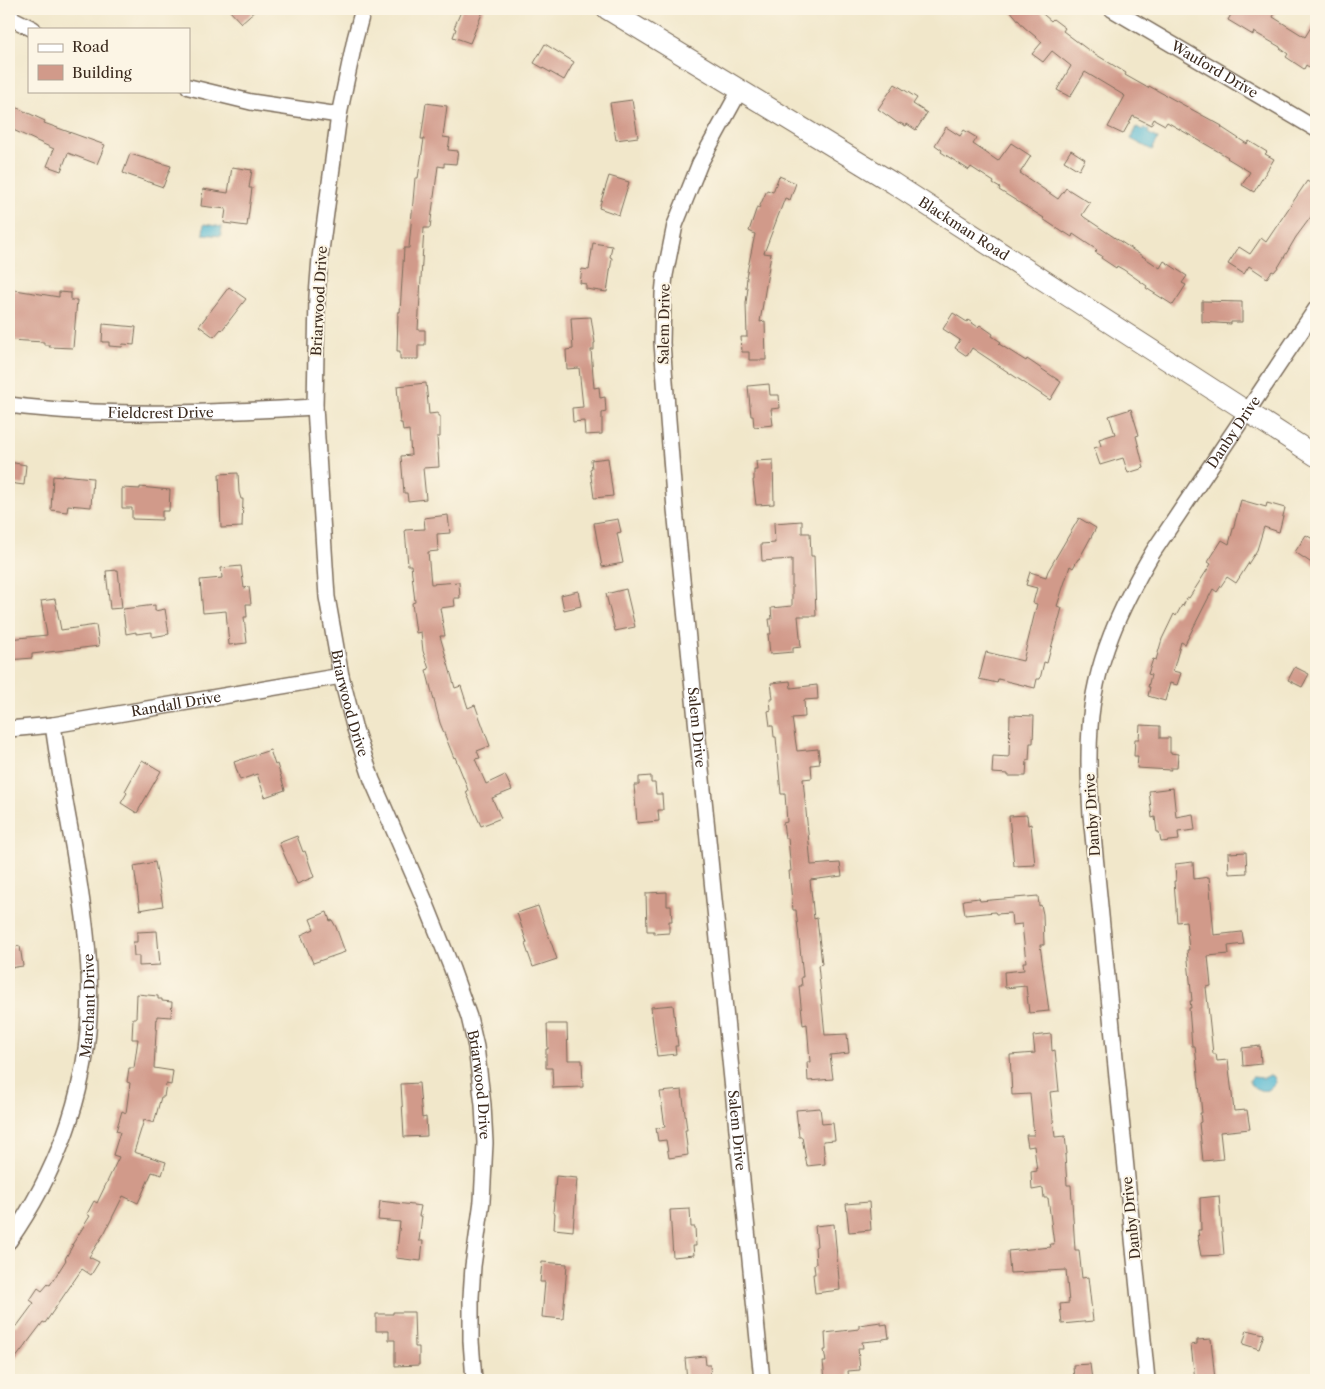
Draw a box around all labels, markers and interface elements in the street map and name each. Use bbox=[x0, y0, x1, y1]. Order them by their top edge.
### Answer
legend bbox=[28, 28, 190, 92]
street label: Wauford Drive bbox=[1167, 36, 1261, 102]
text: Road bbox=[72, 37, 109, 56]
text: Building bbox=[72, 63, 132, 82]
street label: Blackman Road bbox=[915, 193, 1013, 265]
street label: Briarwood Drive bbox=[307, 245, 331, 356]
street label: Salem Drive bbox=[654, 283, 674, 365]
street label: Danby Drive bbox=[1203, 392, 1264, 472]
street label: Fieldcrest Drive bbox=[107, 403, 214, 422]
street label: Briarwood Drive bbox=[327, 648, 373, 759]
street label: Salem Drive bbox=[684, 686, 710, 769]
street label: Randall Drive bbox=[130, 688, 222, 721]
street label: Danby Drive bbox=[1080, 773, 1104, 857]
street label: Marchant Drive bbox=[76, 953, 99, 1059]
street label: Briarwood Drive bbox=[463, 1028, 494, 1140]
street label: Salem Drive bbox=[724, 1089, 750, 1172]
street label: Danby Drive bbox=[1118, 1176, 1144, 1260]

